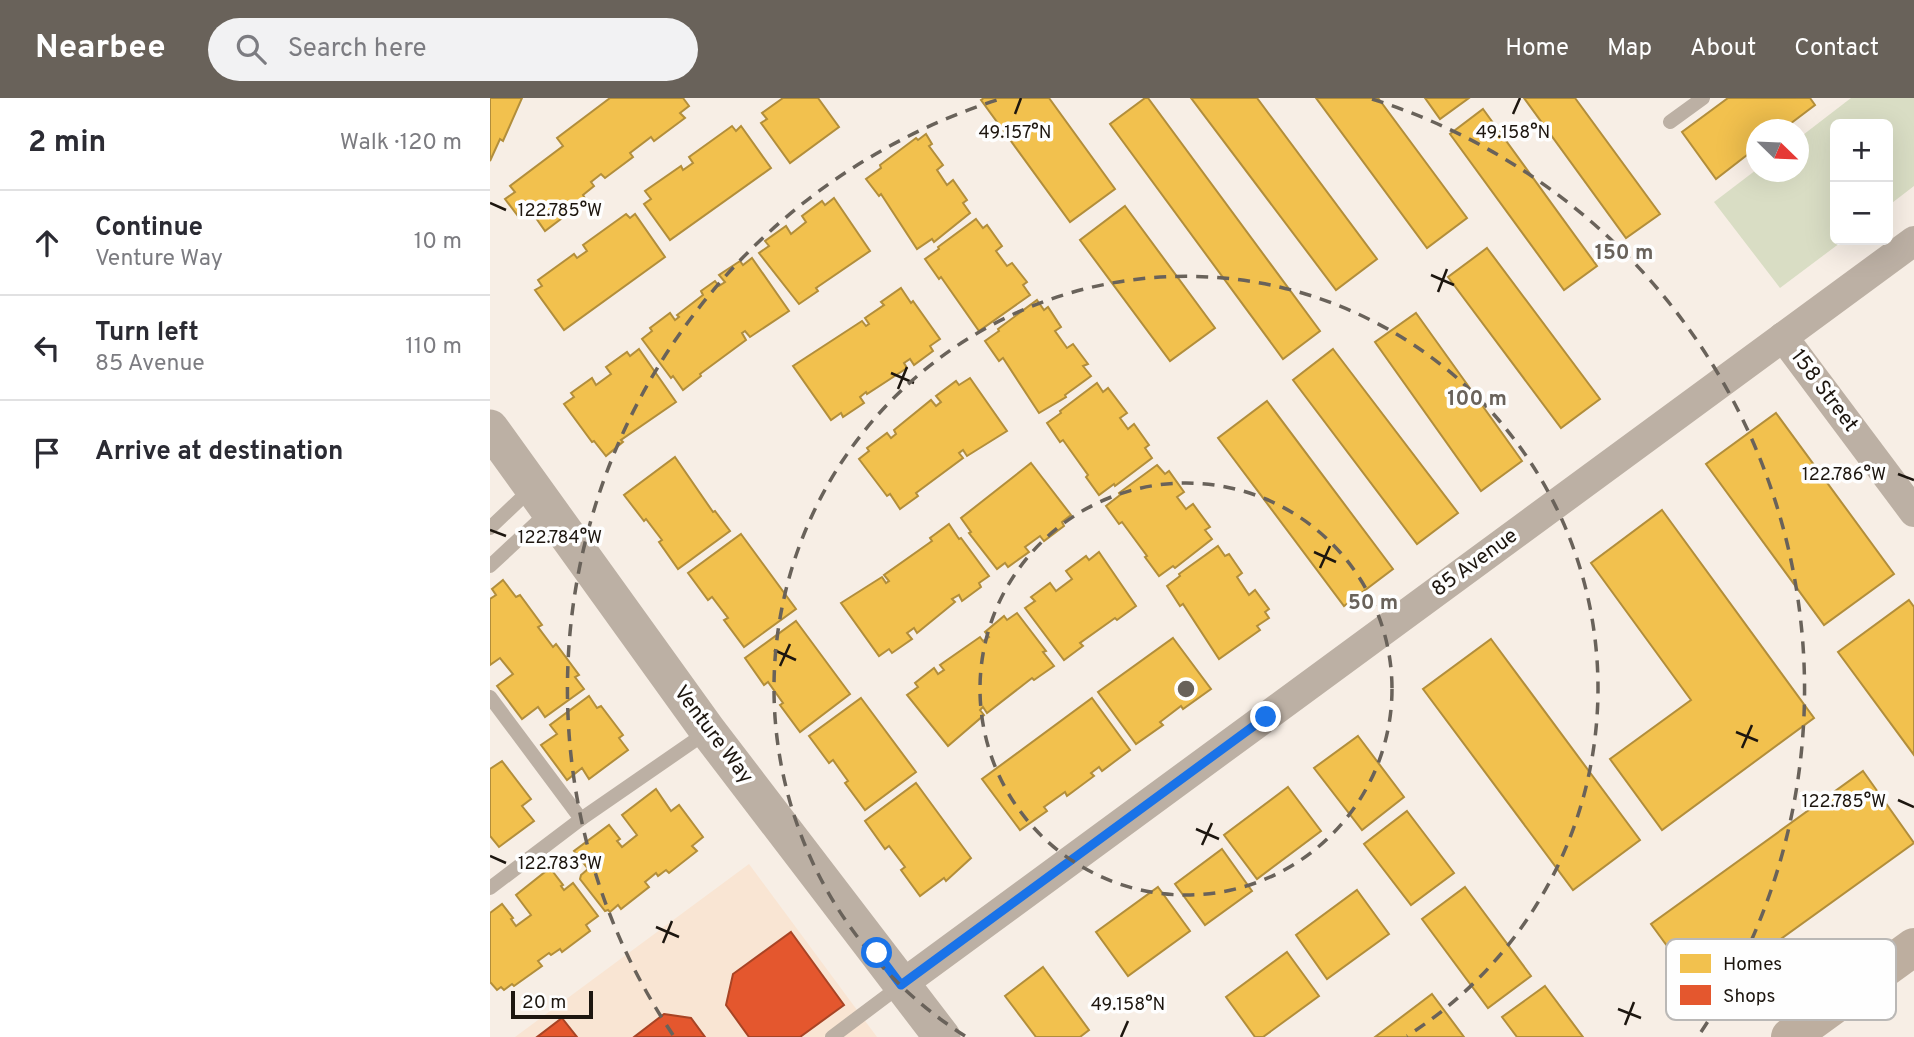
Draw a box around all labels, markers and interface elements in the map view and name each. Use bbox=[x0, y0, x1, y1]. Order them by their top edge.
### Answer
search box bbox=[208, 18, 698, 81]
text: Nearbee bbox=[35, 28, 166, 70]
icon: search bbox=[232, 30, 270, 68]
text: Search here bbox=[288, 33, 427, 66]
text: Home bbox=[1505, 34, 1569, 64]
text: Map bbox=[1607, 34, 1652, 64]
text: About bbox=[1690, 34, 1756, 64]
text: Contact bbox=[1794, 34, 1879, 64]
north arrow bbox=[1746, 119, 1809, 182]
map controls bbox=[1830, 119, 1893, 245]
button: + bbox=[1830, 119, 1893, 182]
text: 49.157°N bbox=[979, 122, 1051, 145]
text: 49.158°N bbox=[1476, 122, 1550, 145]
text: 2 min bbox=[28, 125, 106, 162]
text: Walk · 120 m bbox=[340, 129, 462, 158]
button: − bbox=[1830, 182, 1893, 245]
text: 122.785°W bbox=[518, 200, 602, 223]
text: Continue bbox=[95, 212, 203, 245]
icon: ahead bbox=[28, 224, 66, 262]
text: 10 m bbox=[414, 228, 462, 257]
text: 150 m bbox=[1595, 240, 1653, 267]
text: Venture Way bbox=[95, 245, 223, 274]
text: Turn left bbox=[95, 317, 199, 350]
icon: left bbox=[28, 329, 66, 367]
text: 110 m bbox=[405, 333, 462, 362]
street label: 158 Street bbox=[1784, 344, 1864, 438]
text: 85 Avenue bbox=[95, 350, 205, 379]
text: 100 m bbox=[1447, 386, 1507, 413]
icon: arrive bbox=[28, 434, 66, 472]
text: Arrive at destination bbox=[95, 436, 343, 469]
text: 122.786°W bbox=[1802, 464, 1886, 487]
street label: 85 Avenue bbox=[1427, 523, 1523, 603]
text: 122.784°W bbox=[518, 527, 602, 550]
text: 50 m bbox=[1348, 590, 1398, 617]
centre of rings bbox=[1174, 677, 1198, 701]
street label: Venture Way bbox=[667, 680, 759, 790]
route end bbox=[1250, 701, 1281, 732]
text: 122.785°W bbox=[1802, 791, 1886, 814]
text: 122.783°W bbox=[518, 853, 602, 876]
route start bbox=[861, 937, 892, 968]
legend bbox=[1666, 939, 1896, 1020]
text: Homes bbox=[1723, 953, 1782, 977]
text: Shops bbox=[1723, 985, 1775, 1009]
scale bar bbox=[511, 988, 593, 1020]
text: 20 m bbox=[522, 991, 566, 1015]
text: 49.158°N bbox=[1091, 994, 1165, 1017]

